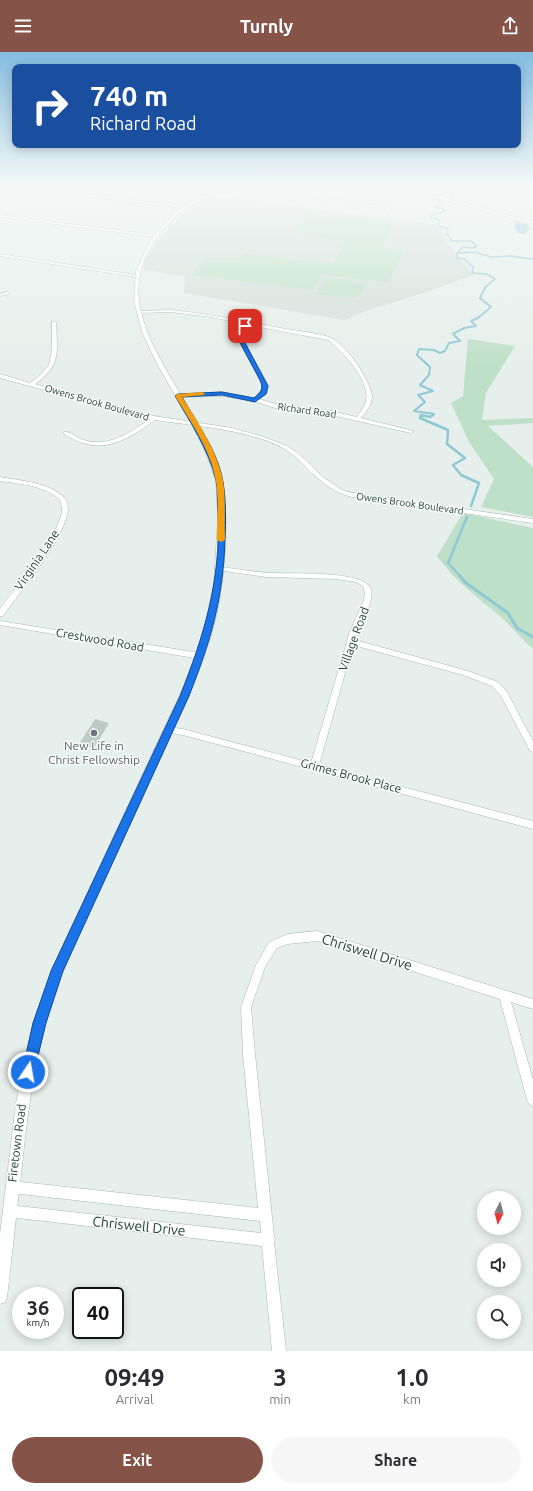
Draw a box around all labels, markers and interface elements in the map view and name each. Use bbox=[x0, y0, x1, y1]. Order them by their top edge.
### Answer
icon: menu bbox=[12, 15, 34, 37]
icon: share bbox=[499, 15, 521, 37]
text: Turnly bbox=[240, 16, 293, 36]
icon: right bbox=[24, 80, 76, 132]
text: 740 m bbox=[90, 80, 168, 111]
text: Richard Road bbox=[90, 113, 196, 133]
pin bbox=[228, 309, 262, 343]
icon: arrive bbox=[234, 315, 256, 337]
street label: Owens Brook Boulevard bbox=[43, 382, 151, 423]
street label: Richard Road bbox=[277, 401, 337, 420]
street label: Owens Brook Boulevard bbox=[356, 491, 464, 516]
street label: Virginia Lane bbox=[12, 527, 61, 592]
street label: Village Road bbox=[336, 605, 371, 673]
street label: Crestwood Road bbox=[55, 625, 145, 654]
marker: New Life in Christ Fellowship bbox=[89, 728, 99, 738]
place label: New Life in Christ Fellowship bbox=[48, 739, 140, 766]
street label: Grimes Brook Place bbox=[299, 756, 403, 795]
street label: Chriswell Drive bbox=[320, 931, 414, 973]
position arrow bbox=[7, 1051, 49, 1093]
street label: Firetown Road bbox=[5, 1103, 28, 1183]
north arrow bbox=[477, 1191, 521, 1235]
map controls bbox=[477, 1191, 521, 1339]
street label: Chriswell Drive bbox=[92, 1213, 186, 1239]
button: sound bbox=[477, 1243, 521, 1287]
speed limit sign: 40 bbox=[72, 1287, 124, 1339]
button: search bbox=[477, 1295, 521, 1339]
text: 36 bbox=[27, 1296, 49, 1319]
text: km/h bbox=[26, 1317, 50, 1328]
text: 09:49 bbox=[105, 1364, 165, 1391]
text: 3 bbox=[273, 1364, 287, 1391]
text: 1.0 bbox=[395, 1364, 428, 1391]
text: Arrival bbox=[116, 1392, 153, 1406]
text: min bbox=[269, 1392, 291, 1406]
text: km bbox=[403, 1392, 421, 1406]
button: Exit bbox=[12, 1437, 263, 1483]
button: Share bbox=[271, 1437, 521, 1483]

